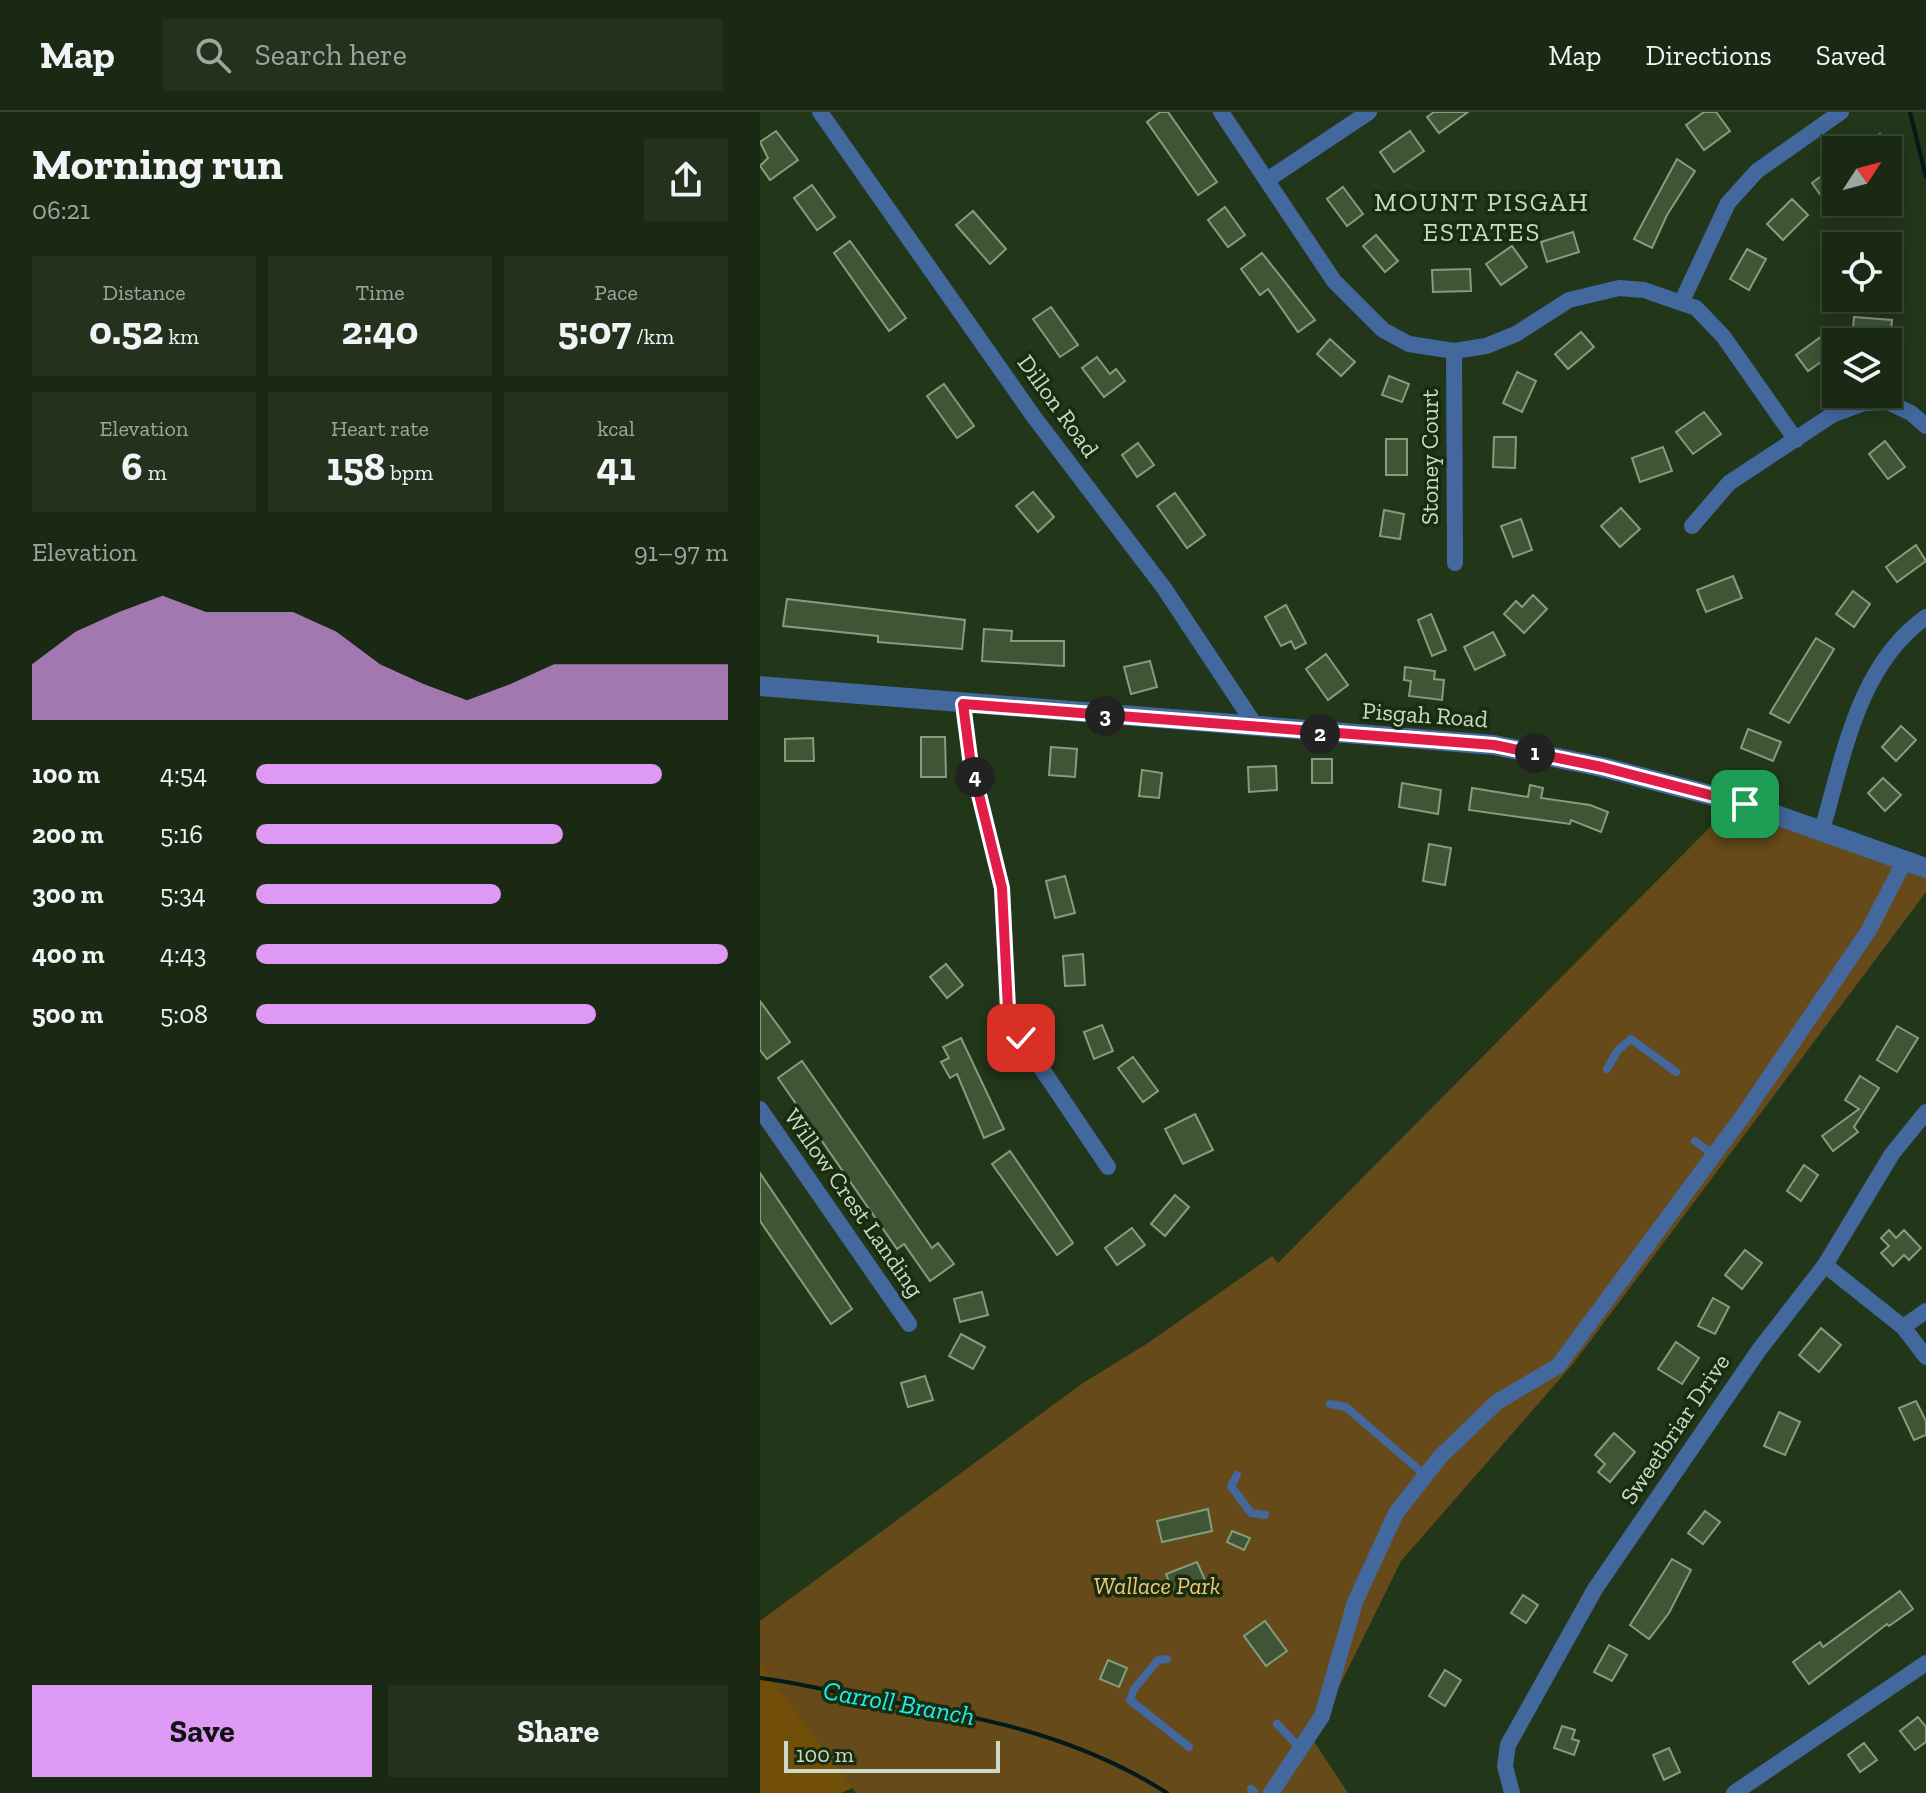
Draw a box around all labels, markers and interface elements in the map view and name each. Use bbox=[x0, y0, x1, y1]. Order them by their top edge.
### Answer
search box bbox=[163, 19, 723, 91]
text: Map bbox=[40, 32, 115, 78]
icon: search bbox=[191, 33, 235, 77]
text: Search here bbox=[255, 37, 407, 73]
text: Map bbox=[1548, 39, 1601, 72]
text: Directions bbox=[1645, 39, 1772, 72]
text: Saved bbox=[1816, 39, 1886, 72]
north arrow bbox=[1822, 136, 1902, 216]
map controls bbox=[1822, 136, 1902, 408]
text: Morning run bbox=[32, 137, 283, 190]
button: share bbox=[644, 138, 728, 222]
district label: MOUNT PISGAH ESTATES bbox=[1374, 186, 1590, 248]
text: 06:21 bbox=[32, 194, 90, 226]
button: locate bbox=[1822, 232, 1902, 312]
text: Distance bbox=[102, 279, 186, 306]
text: Time bbox=[355, 279, 405, 306]
text: Pace bbox=[594, 279, 638, 306]
text: 0.52 bbox=[89, 306, 164, 354]
text: 2:40 bbox=[341, 306, 419, 354]
text: 5:07 bbox=[558, 306, 631, 354]
text: km bbox=[164, 323, 199, 350]
text: /km bbox=[631, 323, 674, 350]
button: layers bbox=[1822, 328, 1902, 408]
street label: Dillon Road bbox=[1012, 349, 1105, 463]
street label: Stoney Court bbox=[1415, 389, 1444, 525]
text: Elevation bbox=[100, 415, 188, 442]
text: Heart rate bbox=[331, 415, 429, 442]
text: kcal bbox=[597, 415, 635, 442]
text: 6 bbox=[121, 442, 143, 490]
text: 158 bbox=[327, 442, 385, 490]
text: 41 bbox=[597, 442, 635, 490]
text: m bbox=[143, 459, 167, 486]
text: bpm bbox=[385, 459, 433, 486]
text: Elevation bbox=[32, 536, 137, 568]
text: 91–97 m bbox=[634, 536, 728, 568]
pin: 3 bbox=[1085, 696, 1125, 736]
street label: Pisgah Road bbox=[1361, 696, 1489, 733]
text: 3 bbox=[1099, 702, 1111, 729]
pin: 2 bbox=[1300, 714, 1340, 754]
text: 2 bbox=[1314, 720, 1326, 747]
pin: 1 bbox=[1515, 733, 1555, 773]
text: 1 bbox=[1531, 739, 1539, 766]
pin: 4 bbox=[955, 757, 995, 797]
text: 100 m bbox=[32, 758, 100, 790]
text: 4:54 bbox=[160, 758, 207, 790]
text: 4 bbox=[969, 763, 981, 790]
pin bbox=[1711, 770, 1779, 838]
icon: arrive bbox=[1723, 782, 1767, 826]
text: 200 m bbox=[32, 818, 104, 850]
text: 5:16 bbox=[160, 818, 203, 850]
text: 300 m bbox=[32, 878, 103, 910]
text: 5:34 bbox=[160, 878, 206, 910]
text: 400 m bbox=[32, 938, 104, 970]
text: 4:43 bbox=[160, 938, 207, 970]
text: 500 m bbox=[32, 998, 103, 1030]
text: 5:08 bbox=[160, 998, 208, 1030]
pin bbox=[987, 1004, 1055, 1072]
icon: check bbox=[999, 1016, 1043, 1060]
street label: Willow Crest Landing bbox=[778, 1103, 930, 1303]
street label: Sweetbriar Drive bbox=[1614, 1348, 1736, 1509]
park label: Wallace Park bbox=[1094, 1571, 1221, 1600]
water label: Carroll Branch bbox=[821, 1674, 977, 1732]
button: Save bbox=[32, 1685, 372, 1777]
button: Share bbox=[388, 1685, 728, 1777]
scale bar bbox=[784, 1737, 1000, 1773]
text: 100 m bbox=[796, 1741, 854, 1768]

